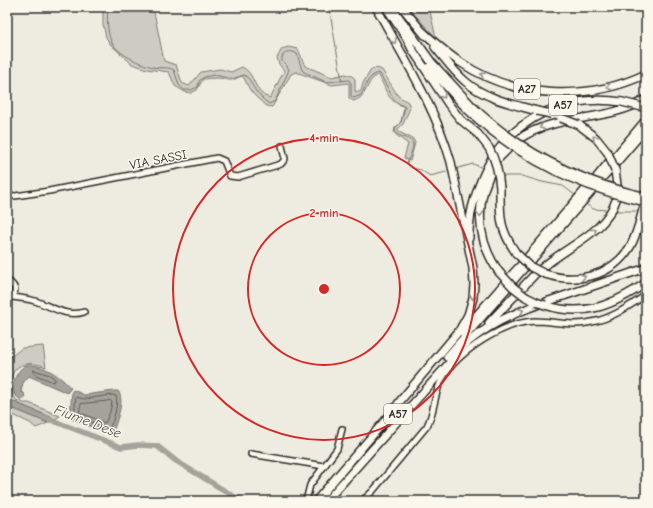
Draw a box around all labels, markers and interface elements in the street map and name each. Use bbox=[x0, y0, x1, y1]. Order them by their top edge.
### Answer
one-way arrow bbox=[390, 37, 397, 44]
one-way arrow bbox=[479, 72, 487, 80]
road number: A27 bbox=[514, 79, 540, 99]
one-way arrow bbox=[606, 82, 613, 91]
one-way arrow bbox=[438, 91, 445, 98]
road number: A57 bbox=[549, 95, 577, 115]
one-way arrow bbox=[538, 123, 545, 131]
text: 4 min bbox=[310, 131, 338, 145]
one-way arrow bbox=[592, 135, 600, 142]
street label: VIA SASSI bbox=[128, 147, 188, 172]
text: 2 min bbox=[309, 206, 339, 220]
one-way arrow bbox=[476, 211, 484, 217]
one-way arrow bbox=[589, 228, 596, 235]
one-way arrow bbox=[580, 274, 586, 282]
centre of rings bbox=[317, 282, 331, 296]
one-way arrow bbox=[469, 294, 477, 300]
one-way arrow bbox=[517, 307, 524, 315]
water label: Fiume Dese bbox=[52, 401, 124, 442]
road number: A57 bbox=[384, 404, 412, 424]

